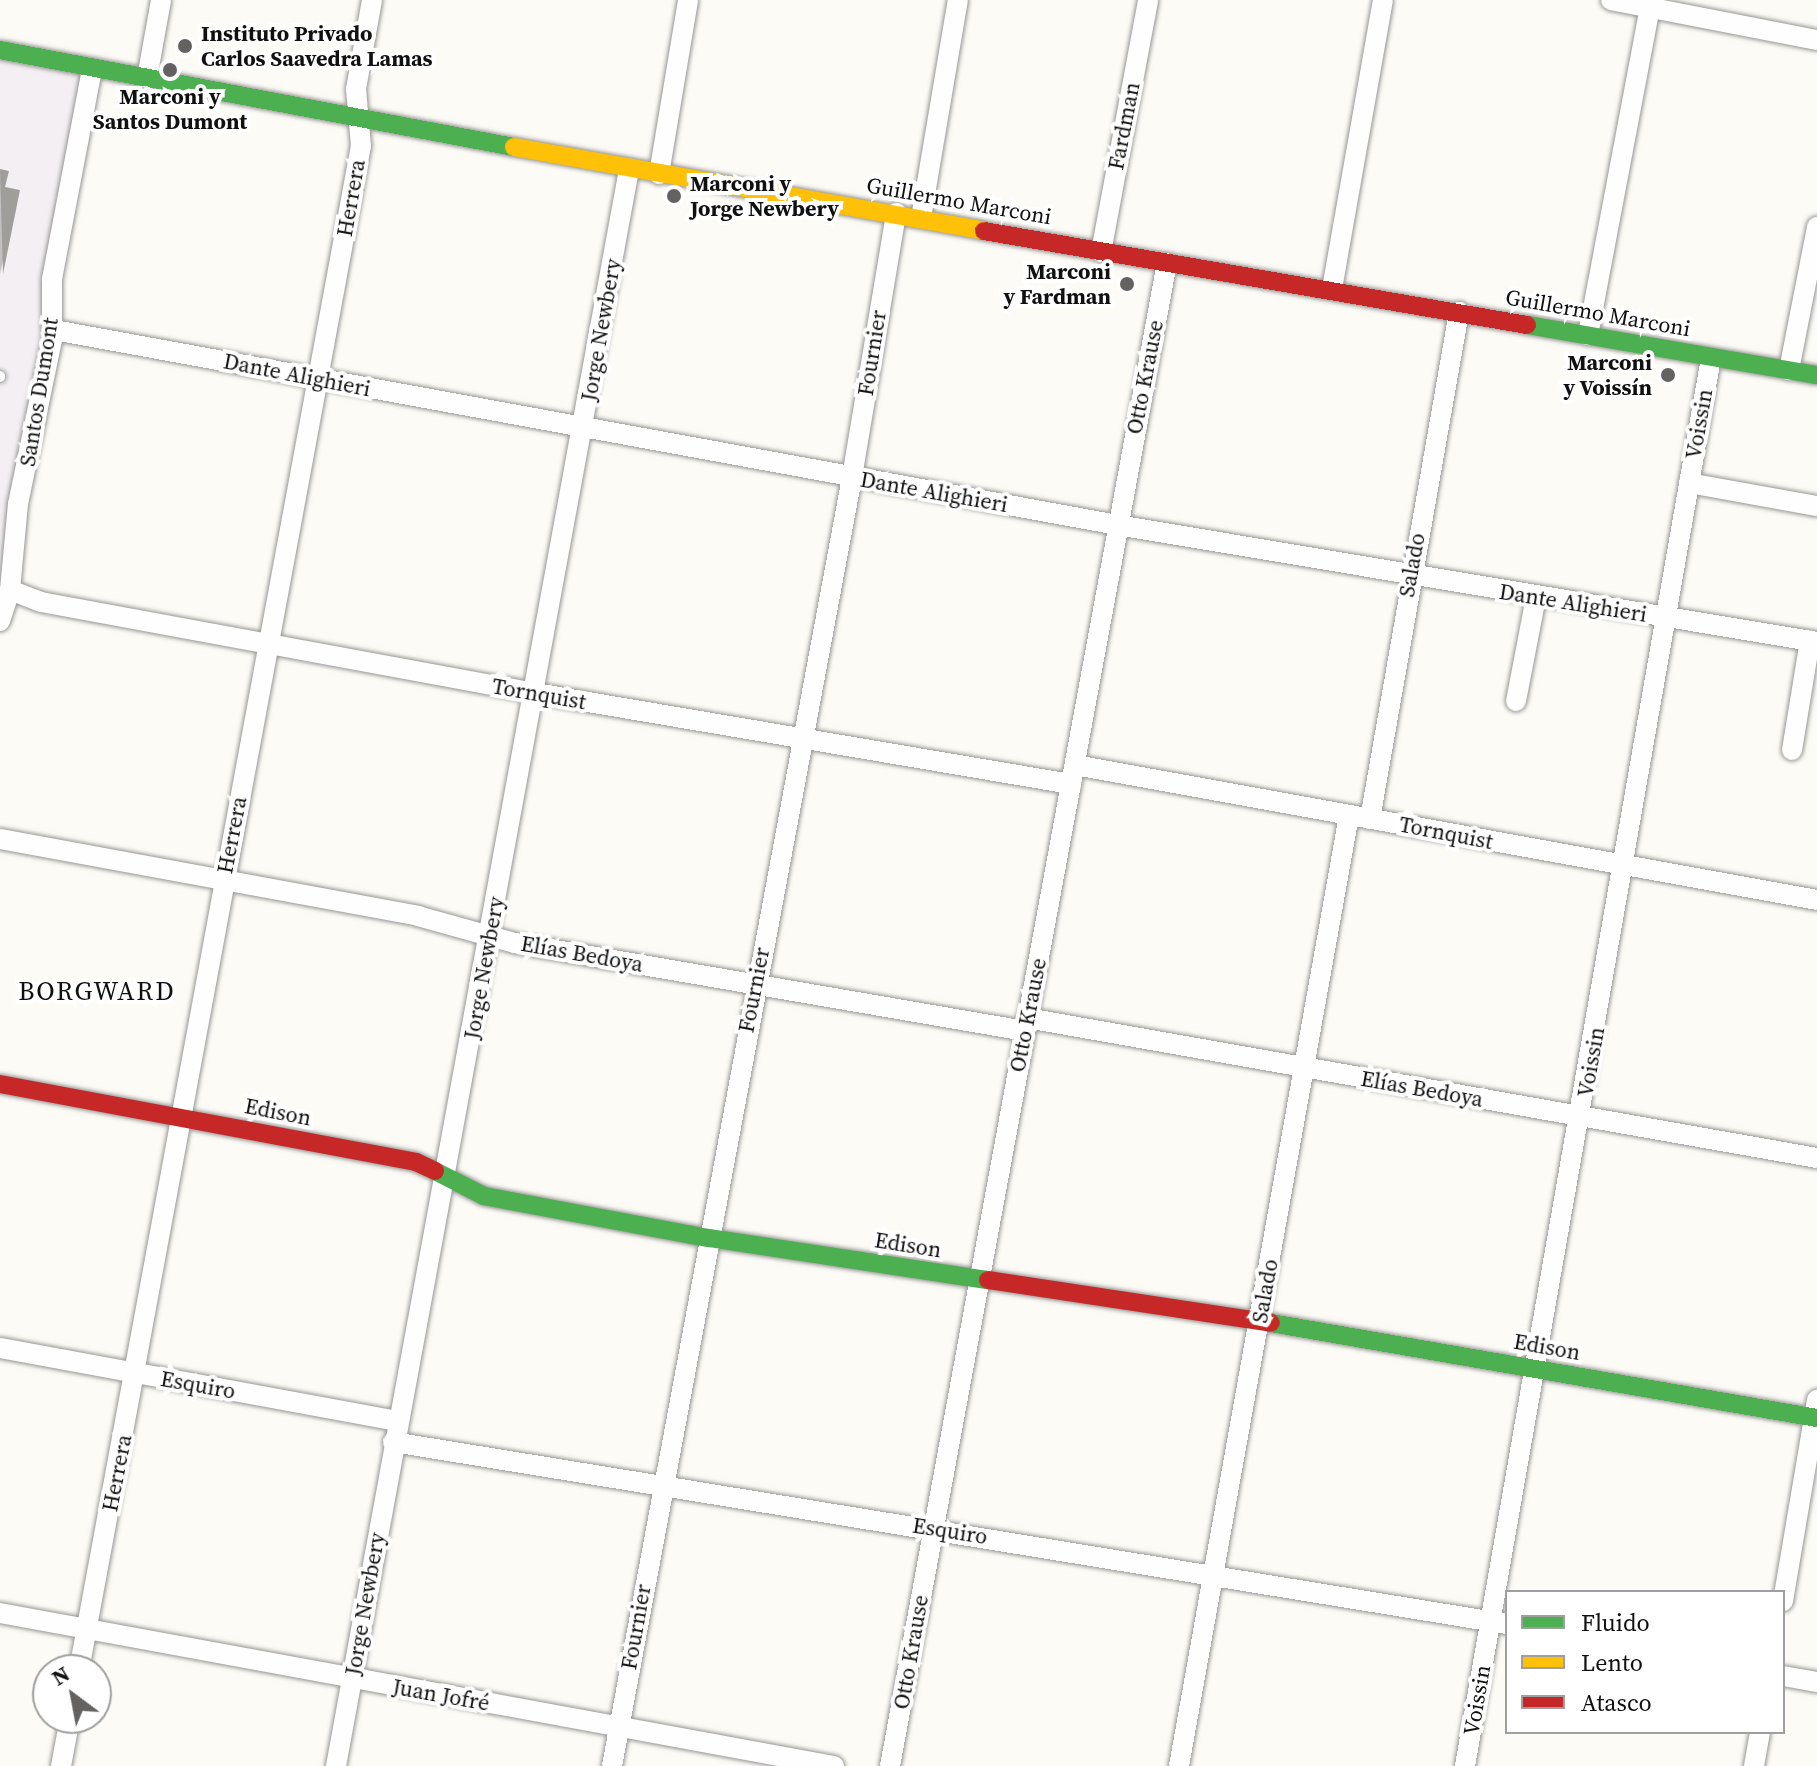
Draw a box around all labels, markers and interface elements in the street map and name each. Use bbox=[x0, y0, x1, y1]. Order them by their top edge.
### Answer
place label: Instituto Privado Carlos Saavedra Lamas bbox=[201, 20, 433, 72]
marker: Instituto Privado Carlos Saavedra Lamas bbox=[176, 37, 194, 55]
marker: Marconi y Santos Dumont bbox=[161, 61, 179, 79]
street label: Fardman bbox=[1103, 80, 1145, 172]
place label: Marconi y Santos Dumont bbox=[93, 83, 247, 134]
street label: Herrera bbox=[331, 157, 371, 239]
place label: Marconi y Jorge Newbery bbox=[690, 170, 839, 222]
street label: Guillermo Marconi bbox=[864, 172, 1054, 230]
marker: Marconi y Jorge Newbery bbox=[665, 187, 683, 205]
street label: Jorge Newbery bbox=[575, 257, 627, 403]
place label: Marconi y Fardman bbox=[1003, 258, 1111, 310]
marker: Marconi y Fardman bbox=[1118, 275, 1136, 293]
street label: Guillermo Marconi bbox=[1503, 284, 1693, 342]
street label: Fournier bbox=[852, 308, 892, 398]
street label: Santos Dumont bbox=[14, 316, 64, 468]
street label: Otto Krause bbox=[1121, 318, 1169, 436]
street label: Dante Alighieri bbox=[221, 348, 373, 402]
place label: Marconi y Voissín bbox=[1563, 349, 1652, 400]
marker: Marconi y Voissín bbox=[1659, 366, 1677, 384]
street label: Voissin bbox=[1680, 387, 1718, 461]
street label: Dante Alighieri bbox=[858, 466, 1010, 518]
street label: Salado bbox=[1393, 531, 1431, 599]
street label: Dante Alighieri bbox=[1497, 578, 1649, 628]
street label: Tornquist bbox=[490, 673, 588, 715]
street label: Herrera bbox=[212, 794, 252, 876]
street label: Tornquist bbox=[1397, 811, 1495, 855]
street label: Jorge Newbery bbox=[458, 895, 510, 1041]
street label: Elías Bedoya bbox=[519, 930, 645, 978]
street label: Fournier bbox=[733, 945, 775, 1035]
street label: Otto Krause bbox=[1004, 956, 1052, 1074]
district label: BORGWARD bbox=[18, 976, 176, 1008]
street label: Voissin bbox=[1572, 1025, 1610, 1099]
street label: Elías Bedoya bbox=[1359, 1065, 1485, 1113]
street label: Edison bbox=[242, 1093, 314, 1131]
street label: Edison bbox=[873, 1227, 943, 1263]
street label: Salado bbox=[1246, 1257, 1284, 1325]
street label: Edison bbox=[1512, 1328, 1582, 1366]
street label: Esquiro bbox=[158, 1365, 238, 1405]
street label: Herrera bbox=[97, 1432, 137, 1514]
street label: Esquiro bbox=[911, 1512, 989, 1550]
street label: Jorge Newbery bbox=[339, 1531, 391, 1677]
street label: Fournier bbox=[616, 1582, 656, 1672]
legend bbox=[1505, 1590, 1785, 1734]
street label: Otto Krause bbox=[888, 1593, 934, 1711]
text: Fluido bbox=[1581, 1606, 1650, 1639]
text: Lento bbox=[1581, 1646, 1643, 1679]
north arrow bbox=[32, 1654, 112, 1734]
text: N bbox=[46, 1658, 75, 1692]
street label: Voissin bbox=[1458, 1663, 1496, 1737]
street label: Juan Jofré bbox=[391, 1674, 491, 1716]
text: Atasco bbox=[1581, 1686, 1652, 1719]

